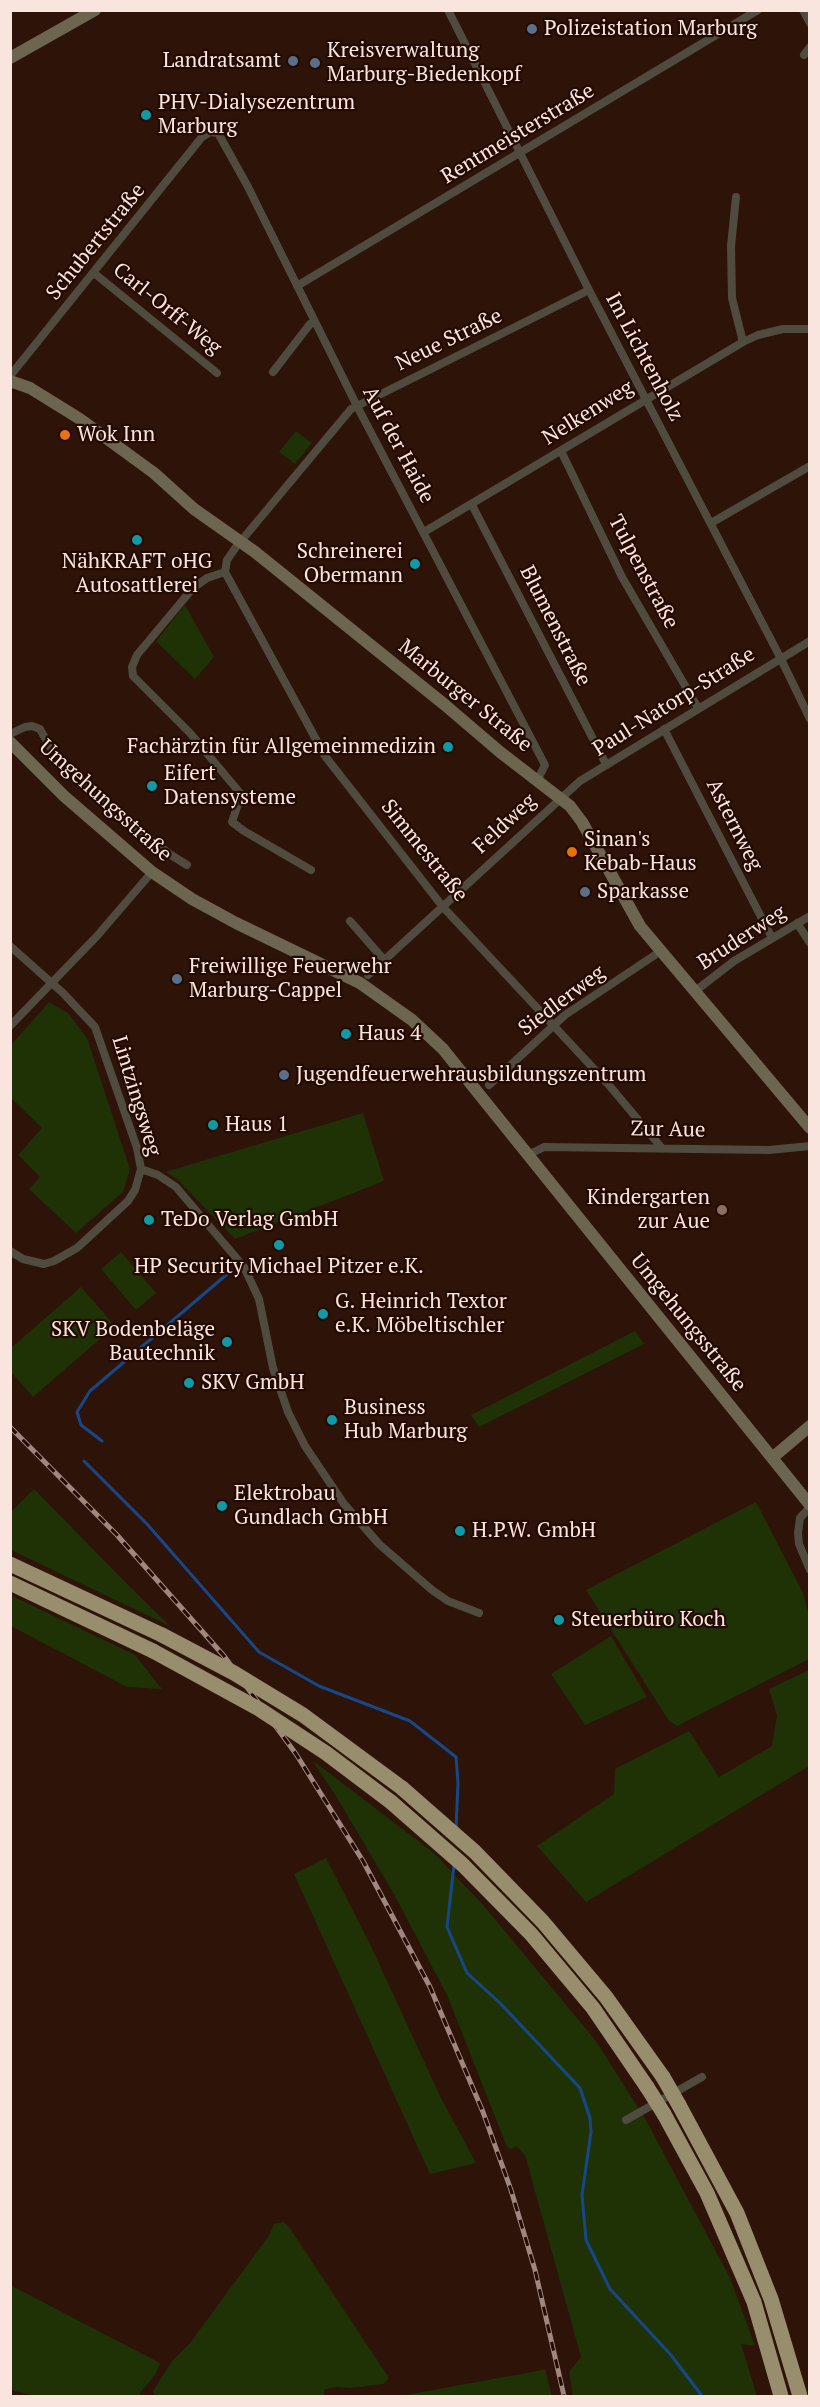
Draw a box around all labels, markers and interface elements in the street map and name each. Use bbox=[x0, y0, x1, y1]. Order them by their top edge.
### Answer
place label: Polizeistation Marburg bbox=[544, 16, 757, 42]
marker: Polizeistation Marburg bbox=[525, 22, 539, 36]
place label: Kreisverwaltung Marburg-Biedenkopf bbox=[327, 38, 521, 88]
place label: Landratsamt bbox=[163, 48, 281, 74]
marker: Landratsamt bbox=[286, 54, 300, 68]
marker: Kreisverwaltung Marburg-Biedenkopf bbox=[308, 56, 322, 70]
street label: Rentmeisterstraße bbox=[437, 78, 599, 190]
place label: PHV-Dialysezentrum Marburg bbox=[158, 90, 355, 140]
marker: PHV-Dialysezentrum Marburg bbox=[139, 108, 153, 122]
street label: Schubertstraße bbox=[41, 179, 151, 305]
street label: Carl-Orff-Weg bbox=[108, 258, 226, 360]
street label: Im Lichtenholz bbox=[600, 288, 688, 426]
street label: Neue Straße bbox=[392, 303, 506, 377]
street label: Nelkenweg bbox=[538, 375, 638, 451]
street label: Auf der Haide bbox=[357, 382, 439, 508]
place label: Wok Inn bbox=[77, 422, 155, 448]
marker: Wok Inn bbox=[58, 428, 72, 442]
street label: Tulpenstraße bbox=[602, 511, 684, 633]
marker: NähKRAFT oHG Autosattlerei bbox=[130, 533, 144, 547]
place label: Schreinerei Obermann bbox=[297, 539, 403, 589]
place label: NähKRAFT oHG Autosattlerei bbox=[62, 549, 212, 599]
marker: Schreinerei Obermann bbox=[408, 557, 422, 571]
street label: Blumenstraße bbox=[514, 561, 596, 691]
street label: Marburger Straße bbox=[393, 634, 537, 758]
street label: Paul-Natorp-Straße bbox=[588, 642, 760, 762]
place label: Fachärztin für Allgemeinmedizin bbox=[127, 734, 436, 760]
street label: Umgehungsstraße bbox=[33, 735, 177, 867]
marker: Fachärztin für Allgemeinmedizin bbox=[441, 740, 455, 754]
place label: Eifert Datensysteme bbox=[164, 761, 296, 811]
street label: Asternweg bbox=[700, 775, 768, 875]
marker: Eifert Datensysteme bbox=[145, 779, 159, 793]
street label: Feldweg bbox=[468, 789, 542, 859]
street label: Simmestraße bbox=[375, 795, 473, 907]
place label: Sinan's Kebab-Haus bbox=[584, 827, 697, 877]
marker: Sinan's Kebab-Haus bbox=[565, 845, 579, 859]
place label: Sparkasse bbox=[597, 879, 689, 905]
marker: Sparkasse bbox=[578, 885, 592, 899]
street label: Bruderweg bbox=[693, 900, 791, 976]
place label: Freiwillige Feuerwehr Marburg-Cappel bbox=[189, 954, 392, 1004]
street label: Siedlerweg bbox=[514, 960, 610, 1042]
marker: Freiwillige Feuerwehr Marburg-Cappel bbox=[170, 972, 184, 986]
place label: Haus 4 bbox=[358, 1021, 421, 1047]
marker: Haus 4 bbox=[339, 1027, 353, 1041]
street label: Lintzingsweg bbox=[106, 1033, 166, 1159]
place label: Jugendfeuerwehrausbildungszentrum bbox=[296, 1062, 646, 1088]
marker: Jugendfeuerwehrausbildungszentrum bbox=[277, 1068, 291, 1082]
place label: Haus 1 bbox=[225, 1112, 288, 1138]
street label: Zur Aue bbox=[630, 1117, 706, 1143]
marker: Haus 1 bbox=[206, 1118, 220, 1132]
place label: Kindergarten zur Aue bbox=[587, 1185, 710, 1235]
marker: Kindergarten zur Aue bbox=[715, 1203, 729, 1217]
place label: TeDo Verlag GmbH bbox=[161, 1207, 338, 1233]
marker: TeDo Verlag GmbH bbox=[142, 1213, 156, 1227]
marker: HP Security Michael Pitzer e.K. bbox=[272, 1238, 286, 1252]
street label: Umgehungsstraße bbox=[625, 1249, 751, 1397]
place label: HP Security Michael Pitzer e.K. bbox=[134, 1254, 424, 1280]
place label: G. Heinrich Textor e.K. Möbeltischler bbox=[335, 1289, 507, 1339]
marker: G. Heinrich Textor e.K. Möbeltischler bbox=[316, 1307, 330, 1321]
place label: SKV Bodenbeläge Bautechnik bbox=[51, 1317, 215, 1367]
marker: SKV Bodenbeläge Bautechnik bbox=[220, 1335, 234, 1349]
place label: SKV GmbH bbox=[201, 1370, 305, 1396]
marker: SKV GmbH bbox=[182, 1376, 196, 1390]
place label: Business Hub Marburg bbox=[344, 1395, 467, 1445]
marker: Business Hub Marburg bbox=[325, 1413, 339, 1427]
place label: Elektrobau Gundlach GmbH bbox=[234, 1481, 388, 1531]
marker: Elektrobau Gundlach GmbH bbox=[215, 1499, 229, 1513]
place label: H.P.W. GmbH bbox=[472, 1518, 596, 1544]
marker: H.P.W. GmbH bbox=[453, 1524, 467, 1538]
place label: Steuerbüro Koch bbox=[571, 1607, 726, 1633]
marker: Steuerbüro Koch bbox=[552, 1613, 566, 1627]

